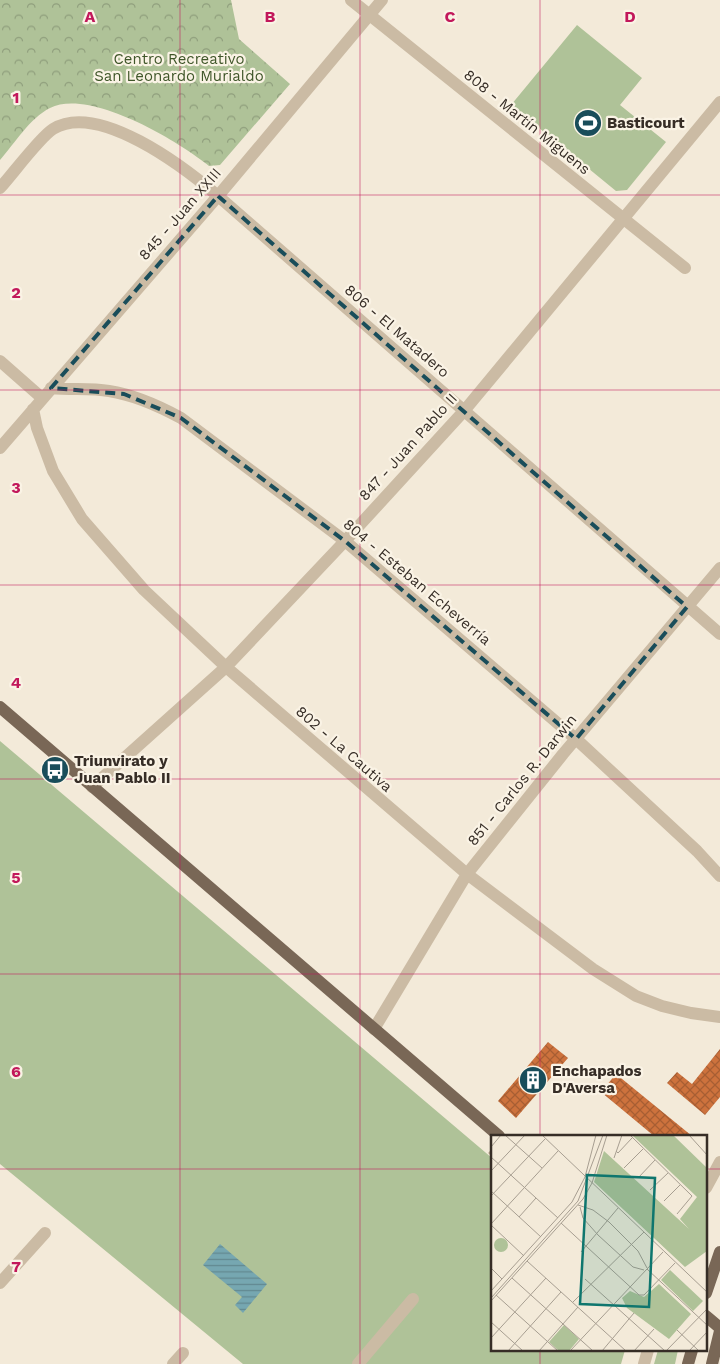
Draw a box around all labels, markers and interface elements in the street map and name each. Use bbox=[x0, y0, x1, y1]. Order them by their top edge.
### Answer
text: A bbox=[85, 7, 96, 26]
text: B bbox=[265, 7, 276, 26]
text: C bbox=[445, 7, 456, 26]
text: D bbox=[624, 7, 636, 26]
park label: Centro Recreativo San Leonardo Murialdo bbox=[94, 50, 264, 85]
street label: 808 - Martín Miguens bbox=[460, 66, 594, 178]
text: 1 bbox=[13, 88, 19, 107]
sports icon: Basticourt bbox=[573, 108, 603, 138]
place label: Basticourt bbox=[607, 114, 685, 132]
street label: 845 - Juan XXIII bbox=[135, 164, 225, 264]
street label: 806 - El Matadero bbox=[341, 281, 453, 381]
text: 2 bbox=[11, 283, 21, 302]
street label: 847 - Juan Pablo II bbox=[355, 390, 461, 504]
text: 3 bbox=[11, 478, 21, 497]
street label: 804 - Esteban Echeverría bbox=[340, 515, 495, 649]
text: 4 bbox=[11, 673, 21, 692]
street label: 802 - La Cautiva bbox=[292, 702, 396, 796]
street label: 851 - Carlos R. Darwin bbox=[464, 711, 580, 849]
place label: Triunvirato y Juan Pablo II bbox=[74, 752, 171, 787]
bus stop icon: Triunvirato y Juan Pablo II bbox=[40, 755, 70, 785]
text: 5 bbox=[11, 868, 21, 887]
text: 6 bbox=[11, 1062, 21, 1081]
place label: Enchapados D'Aversa bbox=[552, 1062, 642, 1097]
building icon: Enchapados D'Aversa bbox=[518, 1065, 548, 1095]
inset map bbox=[491, 1135, 708, 1352]
text: 7 bbox=[11, 1257, 21, 1276]

